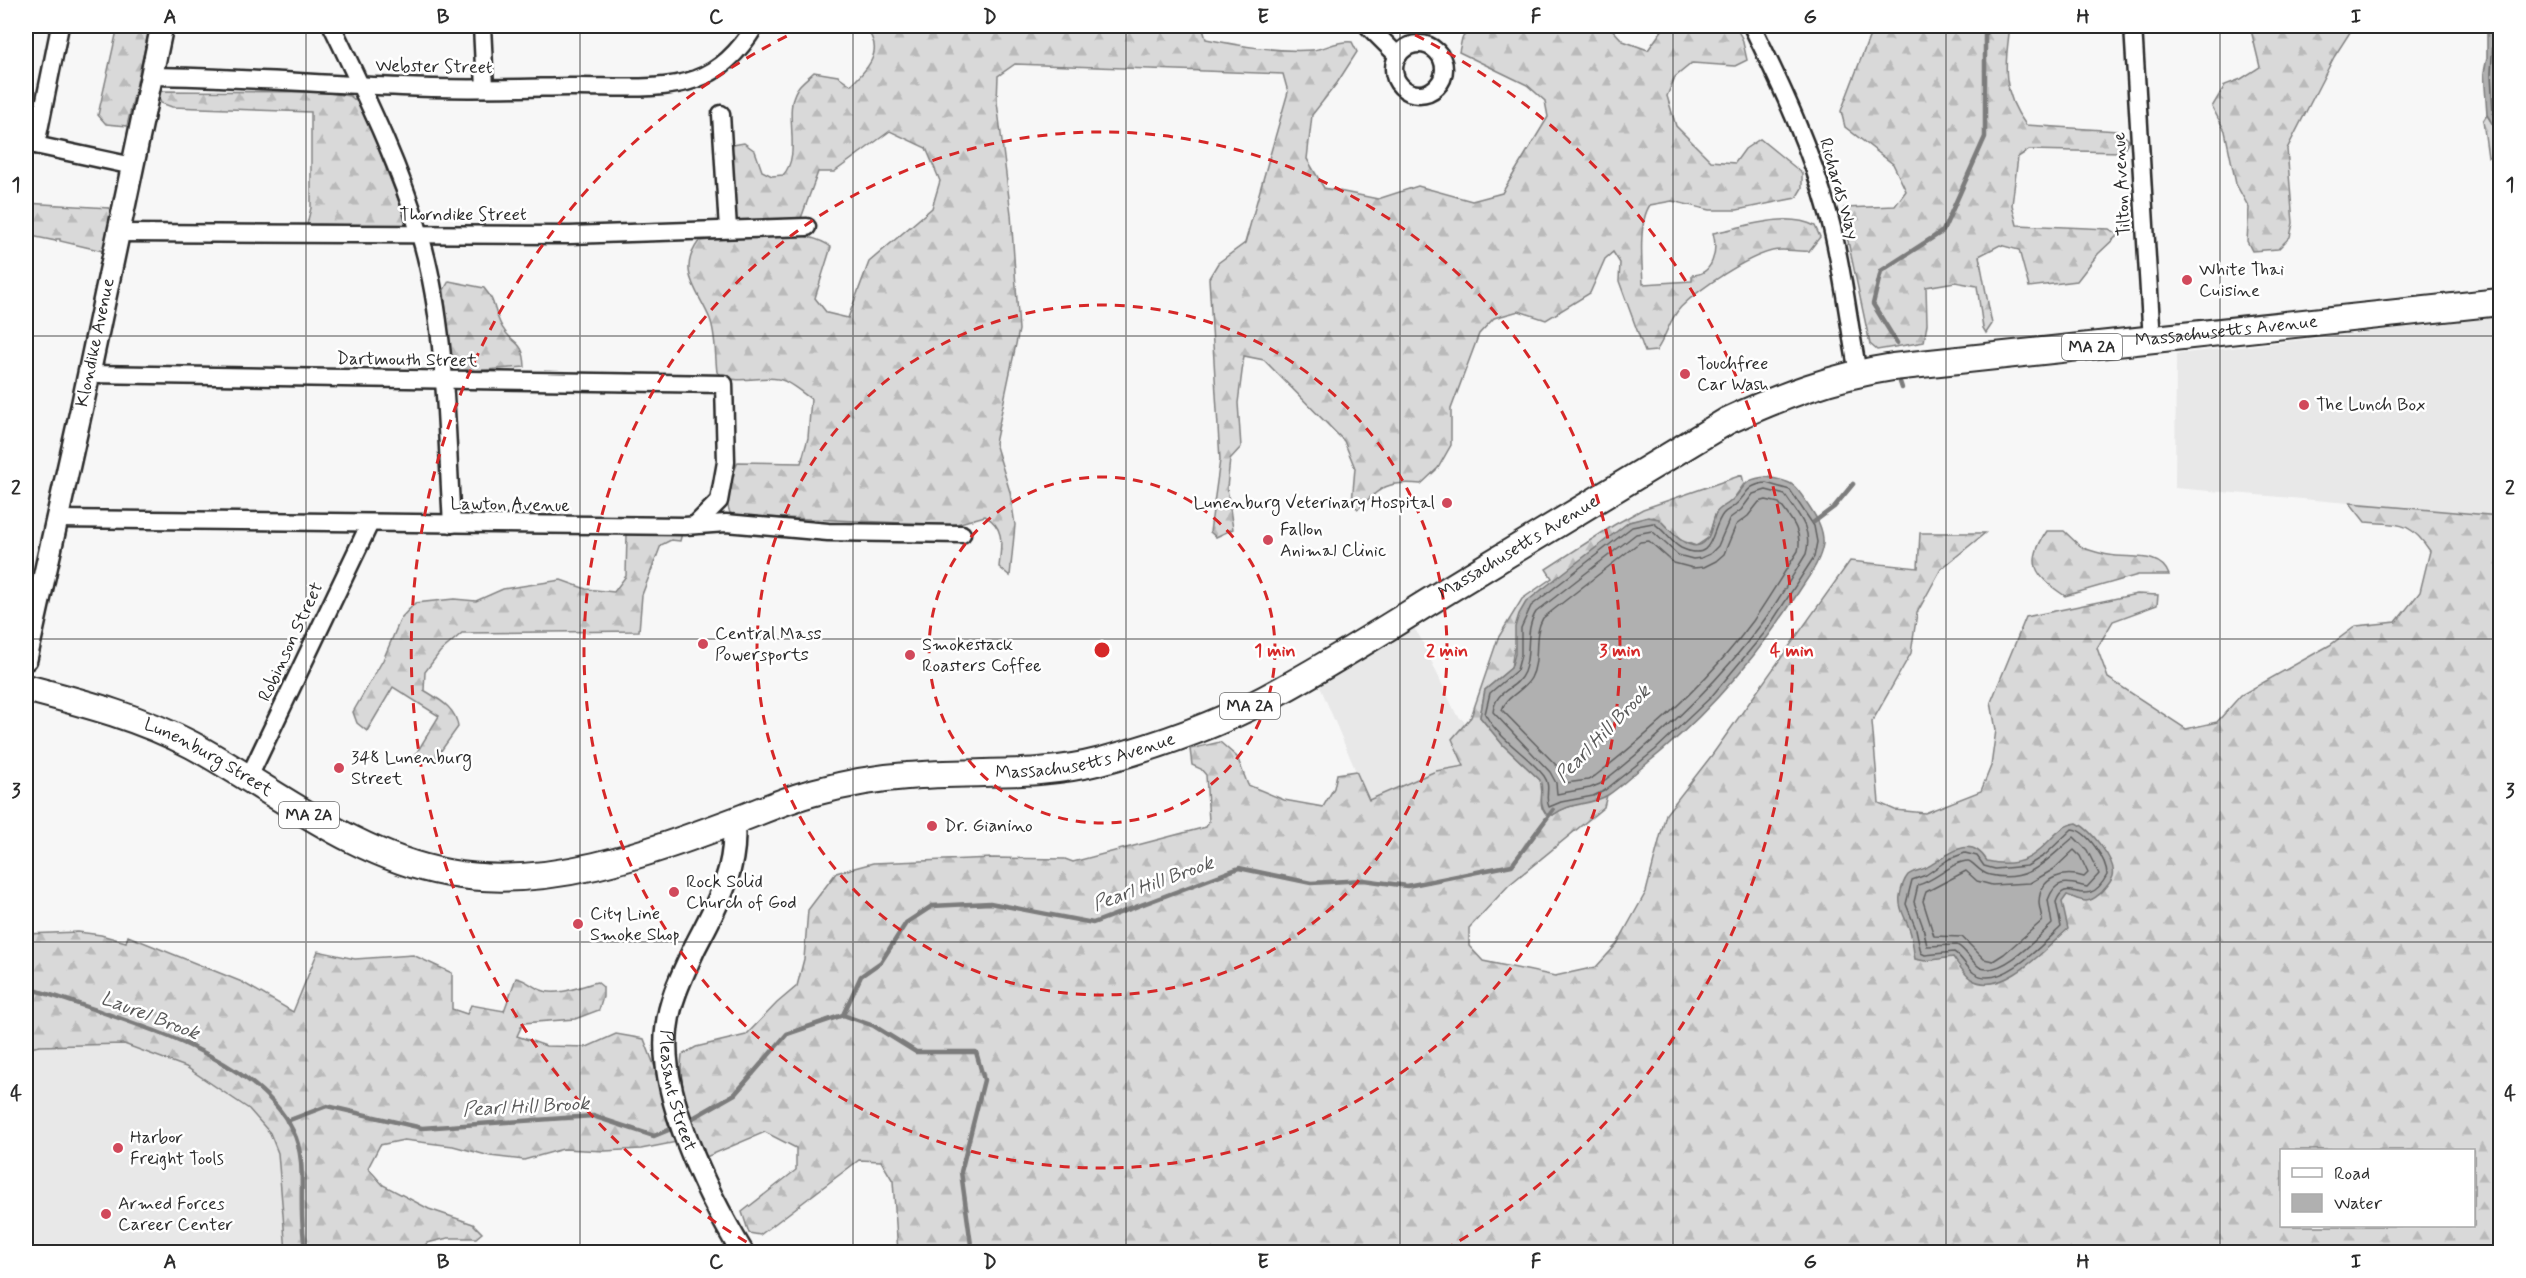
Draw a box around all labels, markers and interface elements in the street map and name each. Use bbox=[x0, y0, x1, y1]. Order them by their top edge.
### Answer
text: A bbox=[163, 4, 177, 31]
text: B bbox=[437, 4, 450, 31]
text: C bbox=[709, 4, 724, 31]
text: D bbox=[983, 4, 997, 31]
text: E bbox=[1257, 4, 1269, 31]
text: F bbox=[1531, 4, 1542, 31]
text: G bbox=[1803, 4, 1817, 31]
text: H bbox=[2076, 4, 2090, 31]
text: I bbox=[2351, 4, 2361, 31]
street label: Webster Street bbox=[375, 54, 493, 80]
street label: Tilton Avenue bbox=[2107, 131, 2137, 237]
street label: Richards Way bbox=[1813, 135, 1865, 243]
text: 1 bbox=[12, 172, 20, 199]
text: 1 bbox=[2506, 172, 2514, 199]
street label: Thorndike Street bbox=[399, 203, 527, 227]
place label: White Thai Cuisine bbox=[2199, 258, 2284, 303]
marker: White Thai Cuisine bbox=[2180, 273, 2194, 287]
street label: Klondike Avenue bbox=[70, 276, 121, 409]
street label: Massachusetts Avenue bbox=[2134, 310, 2319, 353]
road number: MA 2A bbox=[2062, 334, 2122, 360]
street label: Dartmouth Street bbox=[336, 347, 478, 373]
place label: Touchfree Car Wash bbox=[1697, 352, 1769, 397]
marker: Touchfree Car Wash bbox=[1678, 367, 1692, 381]
place label: The Lunch Box bbox=[2316, 393, 2425, 417]
marker: The Lunch Box bbox=[2297, 398, 2311, 412]
text: 2 bbox=[11, 475, 21, 502]
text: 2 bbox=[2505, 475, 2515, 502]
street label: Massachusetts Avenue bbox=[1434, 489, 1603, 605]
place label: Lunenburg Veterinary Hospital bbox=[1193, 491, 1435, 516]
street label: Lawton Avenue bbox=[450, 492, 570, 518]
marker: Lunenburg Veterinary Hospital bbox=[1440, 496, 1454, 510]
place label: Fallon Animal Clinic bbox=[1280, 518, 1386, 563]
marker: Fallon Animal Clinic bbox=[1261, 533, 1275, 547]
street label: Robinson Street bbox=[253, 578, 329, 706]
place label: Central Mass Powersports bbox=[715, 622, 822, 667]
place label: Smokestack Roasters Coffee bbox=[922, 633, 1042, 678]
marker: Central Mass Powersports bbox=[696, 637, 710, 651]
text: 1 min bbox=[1254, 639, 1296, 663]
text: 2 min bbox=[1426, 639, 1468, 663]
text: 3 min bbox=[1599, 639, 1641, 663]
text: 4 min bbox=[1770, 639, 1814, 663]
centre of rings bbox=[1092, 640, 1112, 660]
marker: Smokestack Roasters Coffee bbox=[903, 648, 917, 662]
water label: Pearl Hill Brook bbox=[1549, 678, 1658, 789]
road number: MA 2A bbox=[1220, 693, 1280, 719]
street label: Lunenburg Street bbox=[140, 713, 277, 803]
street label: Massachusetts Avenue bbox=[995, 727, 1179, 785]
place label: 348 Lunenburg Street bbox=[351, 746, 472, 791]
marker: 348 Lunenburg Street bbox=[332, 761, 346, 775]
text: 3 bbox=[11, 778, 21, 805]
text: 3 bbox=[2505, 778, 2515, 805]
road number: MA 2A bbox=[279, 802, 339, 828]
place label: Dr. Gianino bbox=[944, 814, 1033, 838]
marker: Dr. Gianino bbox=[925, 819, 939, 833]
water label: Pearl Hill Brook bbox=[1089, 849, 1219, 918]
place label: Rock Solid Church of God bbox=[686, 870, 797, 915]
marker: Rock Solid Church of God bbox=[667, 885, 681, 899]
place label: City Line Smoke Shop bbox=[590, 902, 680, 947]
marker: City Line Smoke Shop bbox=[571, 917, 585, 931]
water label: Laurel Brook bbox=[97, 985, 205, 1048]
street label: Pleasant Street bbox=[654, 1029, 702, 1155]
text: 4 bbox=[10, 1081, 22, 1108]
text: 4 bbox=[2504, 1081, 2516, 1108]
water label: Pearl Hill Brook bbox=[462, 1090, 592, 1124]
place label: Harbor Freight Tools bbox=[130, 1126, 224, 1171]
marker: Harbor Freight Tools bbox=[111, 1141, 125, 1155]
legend bbox=[2280, 1149, 2475, 1227]
text: Road bbox=[2334, 1162, 2370, 1186]
place label: Armed Forces Career Center bbox=[118, 1192, 234, 1237]
text: Water bbox=[2334, 1192, 2383, 1216]
marker: Armed Forces Career Center bbox=[99, 1207, 113, 1221]
text: A bbox=[163, 1249, 177, 1276]
text: B bbox=[437, 1249, 450, 1276]
text: C bbox=[709, 1249, 724, 1276]
text: D bbox=[983, 1249, 997, 1276]
text: E bbox=[1257, 1249, 1269, 1276]
text: F bbox=[1531, 1249, 1542, 1276]
text: G bbox=[1803, 1249, 1817, 1276]
text: H bbox=[2076, 1249, 2090, 1276]
text: I bbox=[2351, 1249, 2361, 1276]

